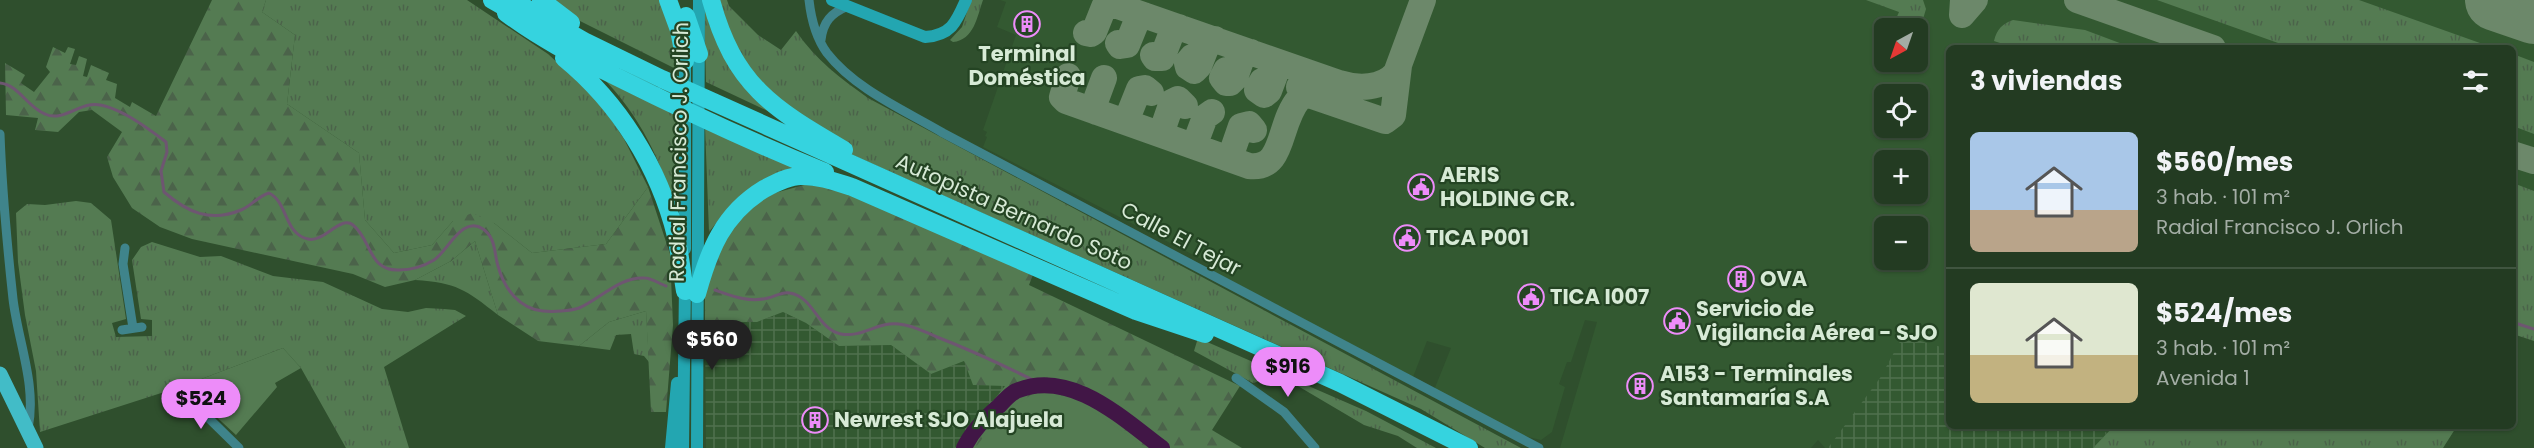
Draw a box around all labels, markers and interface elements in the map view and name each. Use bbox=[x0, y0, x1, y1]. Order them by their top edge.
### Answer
building icon: Terminal Doméstica bbox=[1012, 9, 1042, 39]
north arrow bbox=[1874, 18, 1928, 72]
map controls bbox=[1874, 18, 1928, 270]
street label: Radial Francisco J. Orlich bbox=[662, 22, 695, 282]
place label: Terminal Doméstica bbox=[968, 39, 1086, 92]
text: 3 viviendas bbox=[1970, 63, 2123, 99]
icon: filters bbox=[2459, 65, 2492, 98]
button: locate bbox=[1874, 84, 1928, 138]
text: $560/mes bbox=[2156, 144, 2293, 180]
street label: Autopista Bernardo Soto bbox=[891, 146, 1137, 277]
button: + bbox=[1874, 150, 1928, 204]
icon: home bbox=[2018, 156, 2090, 228]
place label: AERIS HOLDING CR. bbox=[1440, 160, 1575, 213]
public building icon: AERIS HOLDING CR. bbox=[1406, 172, 1436, 202]
text: 3 hab. · 101 m² bbox=[2156, 183, 2290, 211]
street label: Calle El Tejar bbox=[1116, 195, 1247, 283]
text: Radial Francisco J. Orlich bbox=[2156, 213, 2404, 241]
button: − bbox=[1874, 216, 1928, 270]
public building icon: TICA P001 bbox=[1392, 223, 1422, 253]
place label: TICA P001 bbox=[1426, 223, 1529, 252]
building icon: OVA bbox=[1726, 264, 1756, 294]
place label: OVA bbox=[1760, 264, 1808, 293]
public building icon: TICA I007 bbox=[1516, 282, 1546, 312]
place label: TICA I007 bbox=[1550, 282, 1649, 311]
place label: Servicio de Vigilancia Aérea - SJO bbox=[1696, 294, 1937, 347]
text: $524/mes bbox=[2156, 295, 2292, 331]
public building icon: Servicio de Vigilancia Aérea - SJO bbox=[1662, 306, 1692, 336]
icon: home bbox=[2018, 307, 2090, 379]
pin: $560 bbox=[676, 320, 748, 371]
text: $560 bbox=[686, 325, 738, 353]
text: 3 hab. · 101 m² bbox=[2156, 334, 2290, 362]
pin: $916 bbox=[1252, 347, 1324, 398]
text: $916 bbox=[1265, 352, 1311, 380]
place label: A153 - Terminales Santamaría S.A bbox=[1660, 359, 1853, 412]
text: Avenida 1 bbox=[2156, 364, 2250, 392]
building icon: A153 - Terminales Santamaría S.A bbox=[1625, 371, 1655, 401]
pin: $524 bbox=[165, 379, 237, 430]
text: $524 bbox=[175, 384, 227, 412]
building icon: Newrest SJO Alajuela bbox=[800, 405, 830, 435]
place label: Newrest SJO Alajuela bbox=[834, 405, 1063, 434]

